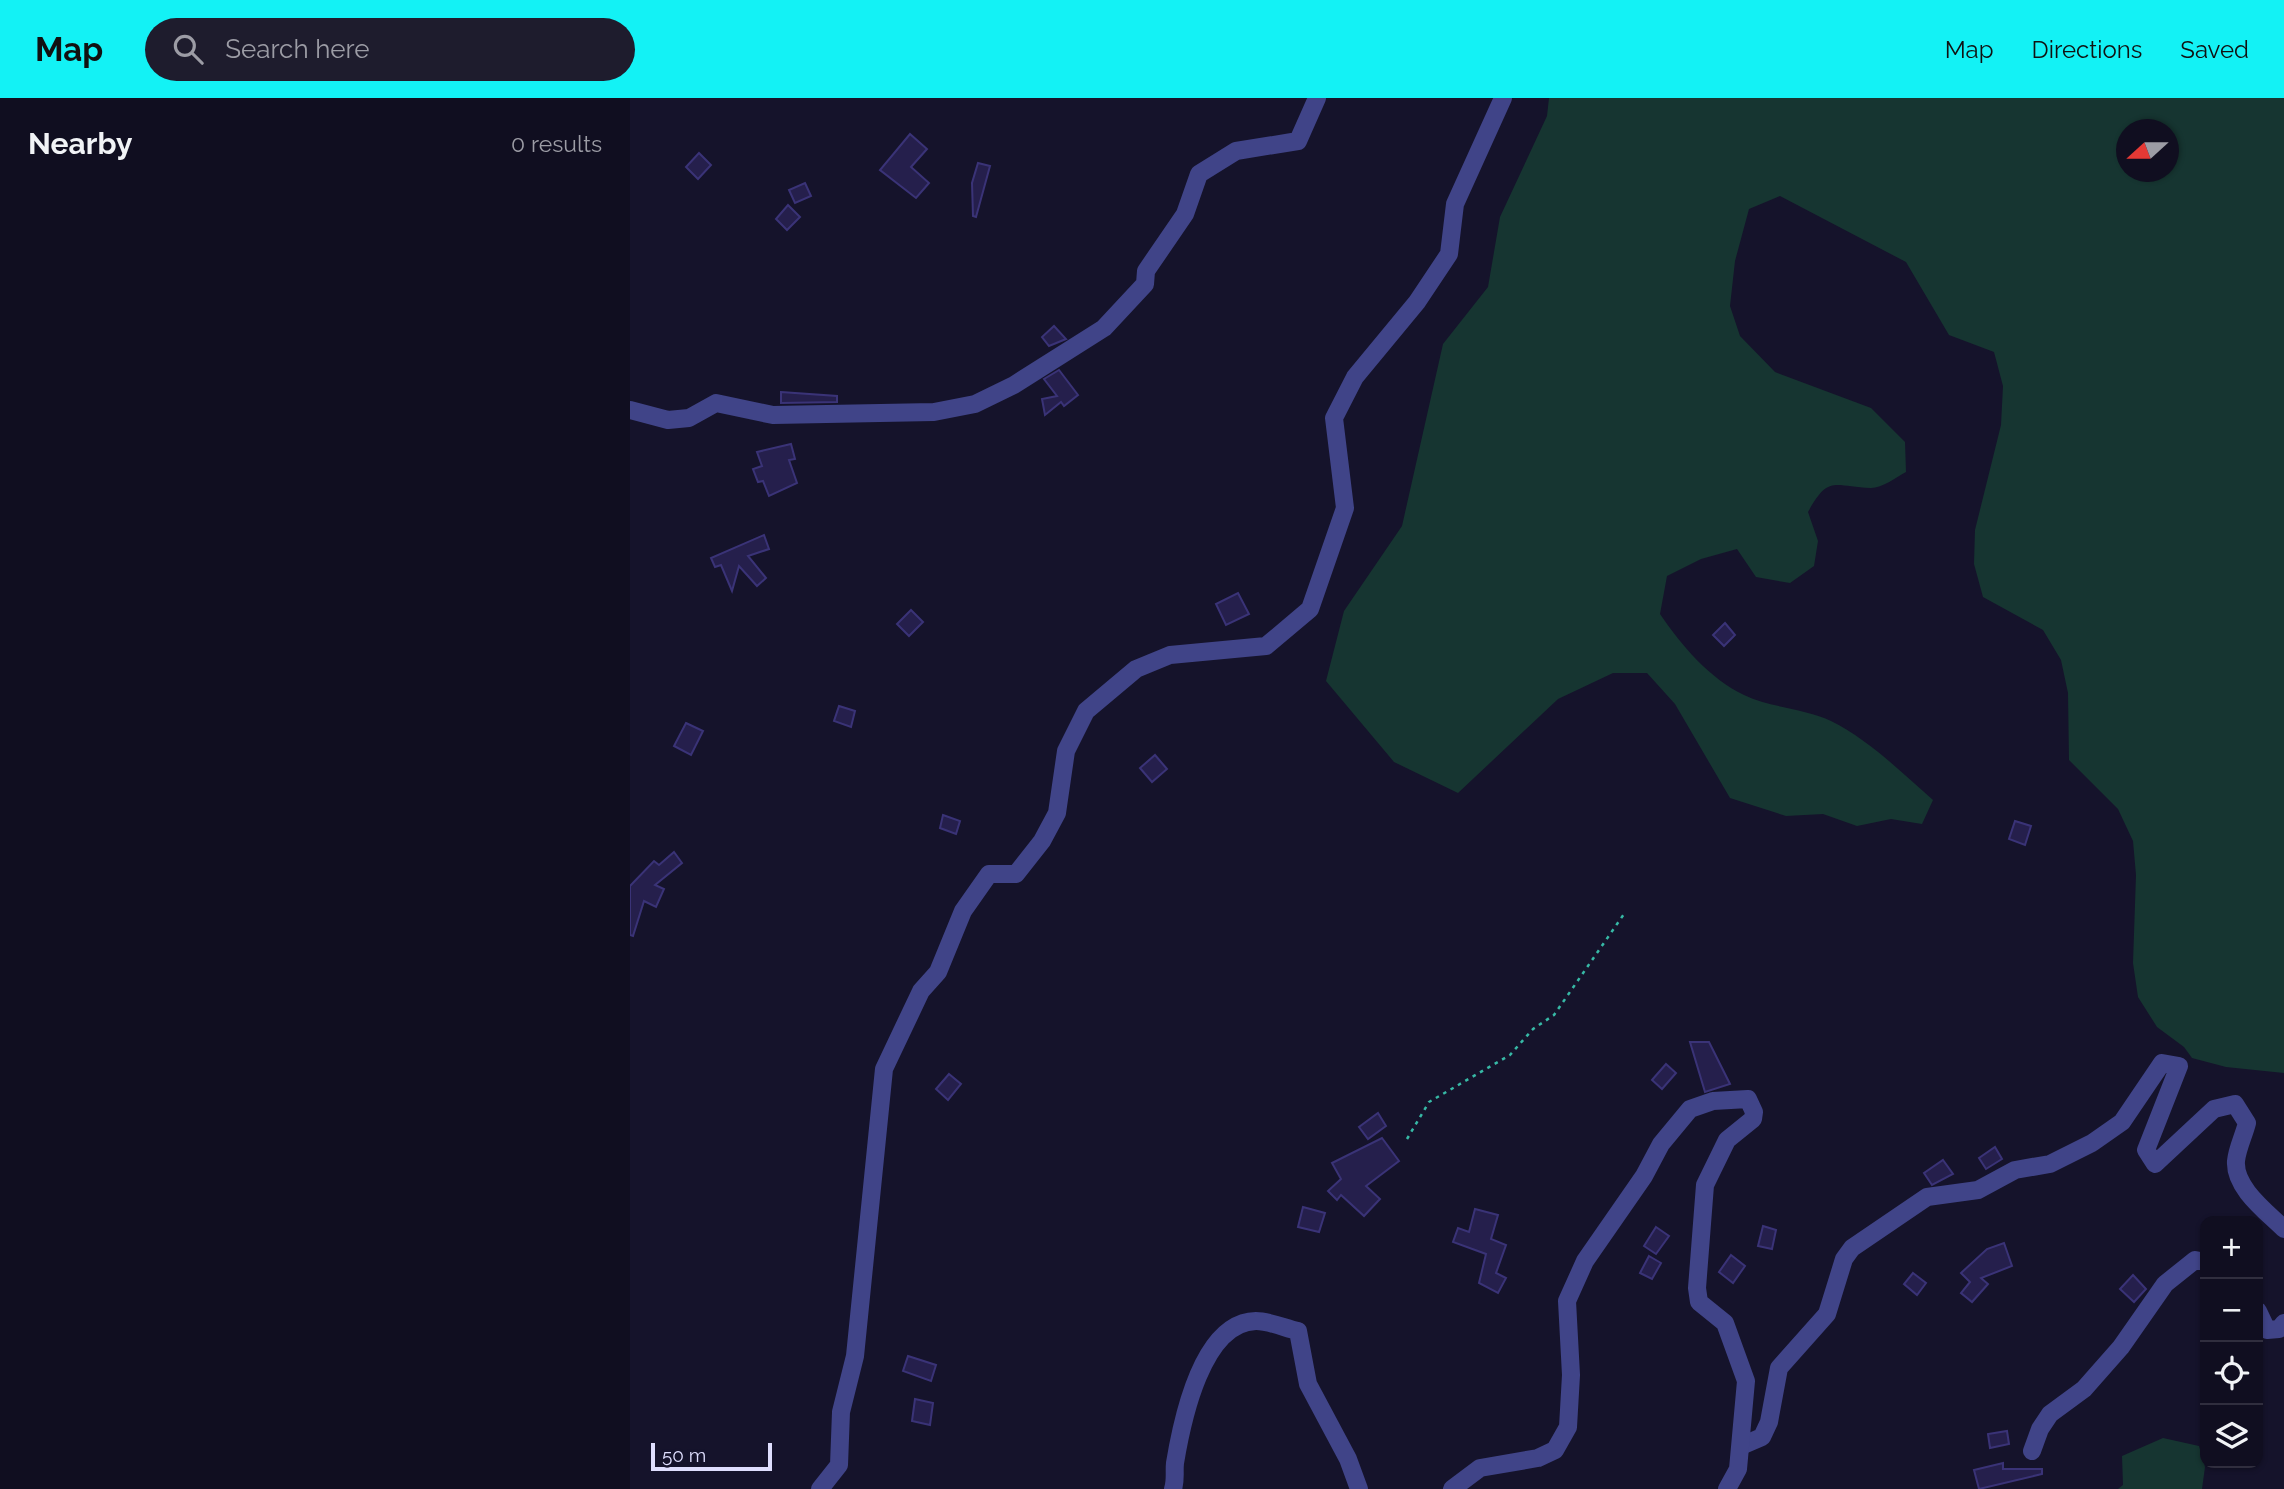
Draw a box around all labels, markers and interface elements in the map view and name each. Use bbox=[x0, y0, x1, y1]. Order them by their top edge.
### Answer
search box bbox=[145, 18, 635, 81]
text: Map bbox=[35, 30, 103, 69]
icon: search bbox=[169, 30, 207, 68]
text: Search here bbox=[225, 34, 370, 64]
text: Map bbox=[1945, 35, 1994, 64]
text: Directions bbox=[2032, 35, 2142, 64]
text: Saved bbox=[2180, 35, 2249, 64]
north arrow bbox=[2116, 119, 2179, 182]
text: Nearby bbox=[28, 126, 132, 161]
text: 0 results bbox=[511, 130, 602, 157]
map controls bbox=[2200, 1216, 2263, 1468]
button: + bbox=[2200, 1216, 2263, 1279]
button: − bbox=[2200, 1279, 2263, 1342]
button: locate bbox=[2200, 1342, 2263, 1405]
button: layers bbox=[2200, 1405, 2263, 1468]
scale bar bbox=[651, 1440, 772, 1472]
text: 50 m bbox=[662, 1444, 706, 1466]

